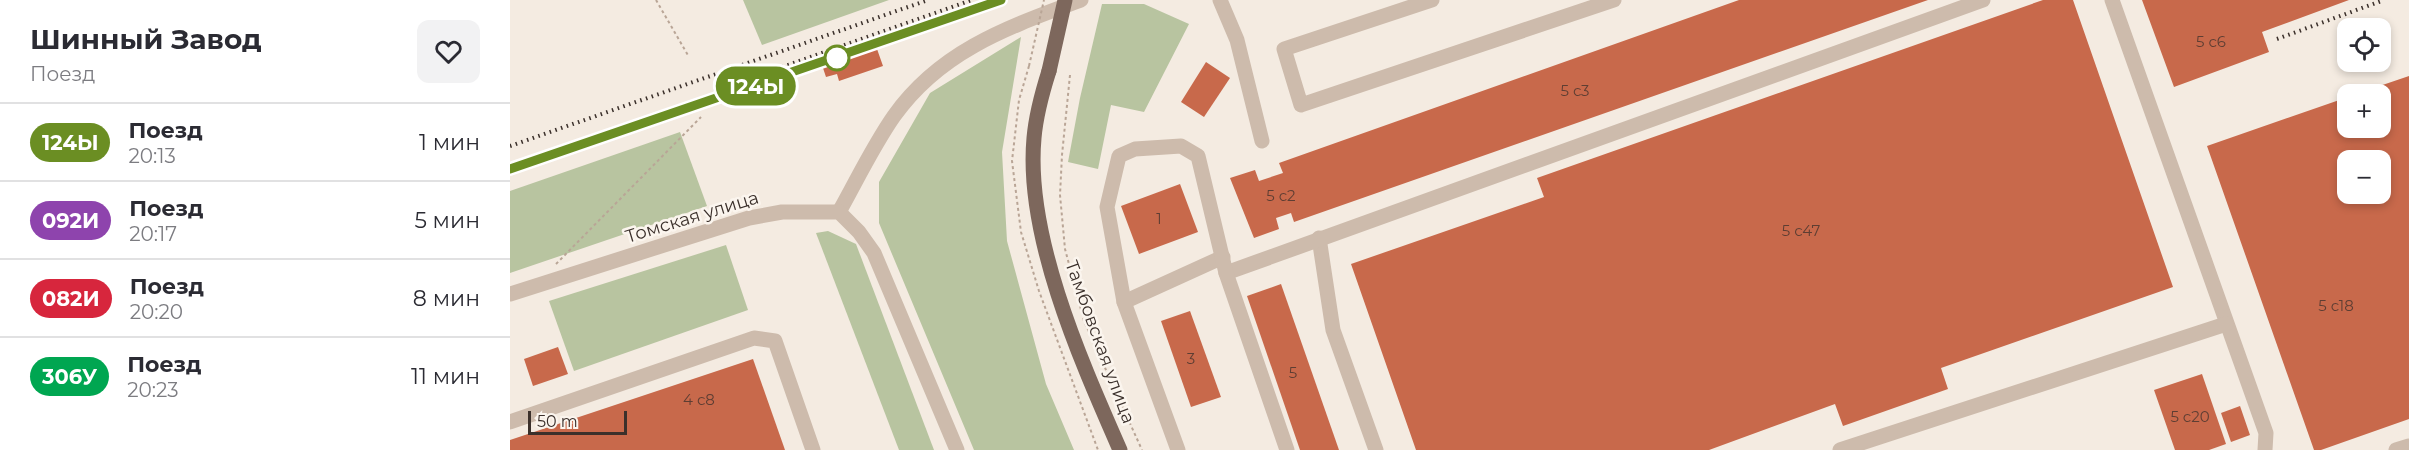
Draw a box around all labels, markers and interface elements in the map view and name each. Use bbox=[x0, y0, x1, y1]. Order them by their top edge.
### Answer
map controls bbox=[2337, 18, 2391, 204]
button: locate bbox=[2337, 18, 2391, 72]
button: heart bbox=[417, 20, 480, 83]
text: Шинный Завод bbox=[30, 22, 262, 56]
house number: 5 с6 bbox=[2196, 32, 2226, 51]
unlabelled marker bbox=[824, 45, 850, 71]
text: Поезд bbox=[30, 62, 95, 86]
line badge: 124Ы bbox=[714, 66, 798, 106]
text: 124Ы bbox=[728, 74, 784, 99]
house number: 5 с3 bbox=[1560, 81, 1590, 100]
button: + bbox=[2337, 84, 2391, 138]
text: Поезд bbox=[128, 117, 203, 144]
text: 1 мин bbox=[419, 129, 480, 156]
text: 124Ы bbox=[42, 130, 98, 155]
text: 20:13 bbox=[128, 144, 176, 168]
button: − bbox=[2337, 150, 2391, 204]
street label: Томская улица bbox=[623, 186, 761, 248]
house number: 5 с2 bbox=[1266, 186, 1296, 205]
text: Поезд bbox=[129, 195, 203, 222]
text: 5 мин bbox=[414, 207, 480, 234]
text: 092И bbox=[42, 208, 99, 233]
house number: 1 bbox=[1156, 209, 1162, 228]
house number: 5 с47 bbox=[1782, 221, 1820, 240]
text: 20:17 bbox=[129, 222, 177, 246]
street label: Тамбовская улица bbox=[1060, 258, 1140, 426]
text: Поезд bbox=[130, 273, 204, 300]
text: 8 мин bbox=[413, 285, 480, 312]
text: 082И bbox=[42, 286, 100, 311]
house number: 5 с18 bbox=[2318, 296, 2354, 315]
text: 20:20 bbox=[130, 300, 183, 324]
house number: 3 bbox=[1187, 349, 1195, 368]
text: Поезд bbox=[127, 351, 201, 378]
text: 11 мин bbox=[411, 363, 480, 390]
house number: 5 bbox=[1289, 363, 1297, 382]
text: 306У bbox=[42, 364, 97, 389]
text: 20:23 bbox=[127, 378, 179, 402]
house number: 4 с8 bbox=[683, 390, 715, 409]
house number: 5 с20 bbox=[2170, 407, 2210, 426]
scale bar bbox=[528, 408, 627, 436]
text: 50 m bbox=[537, 412, 578, 431]

